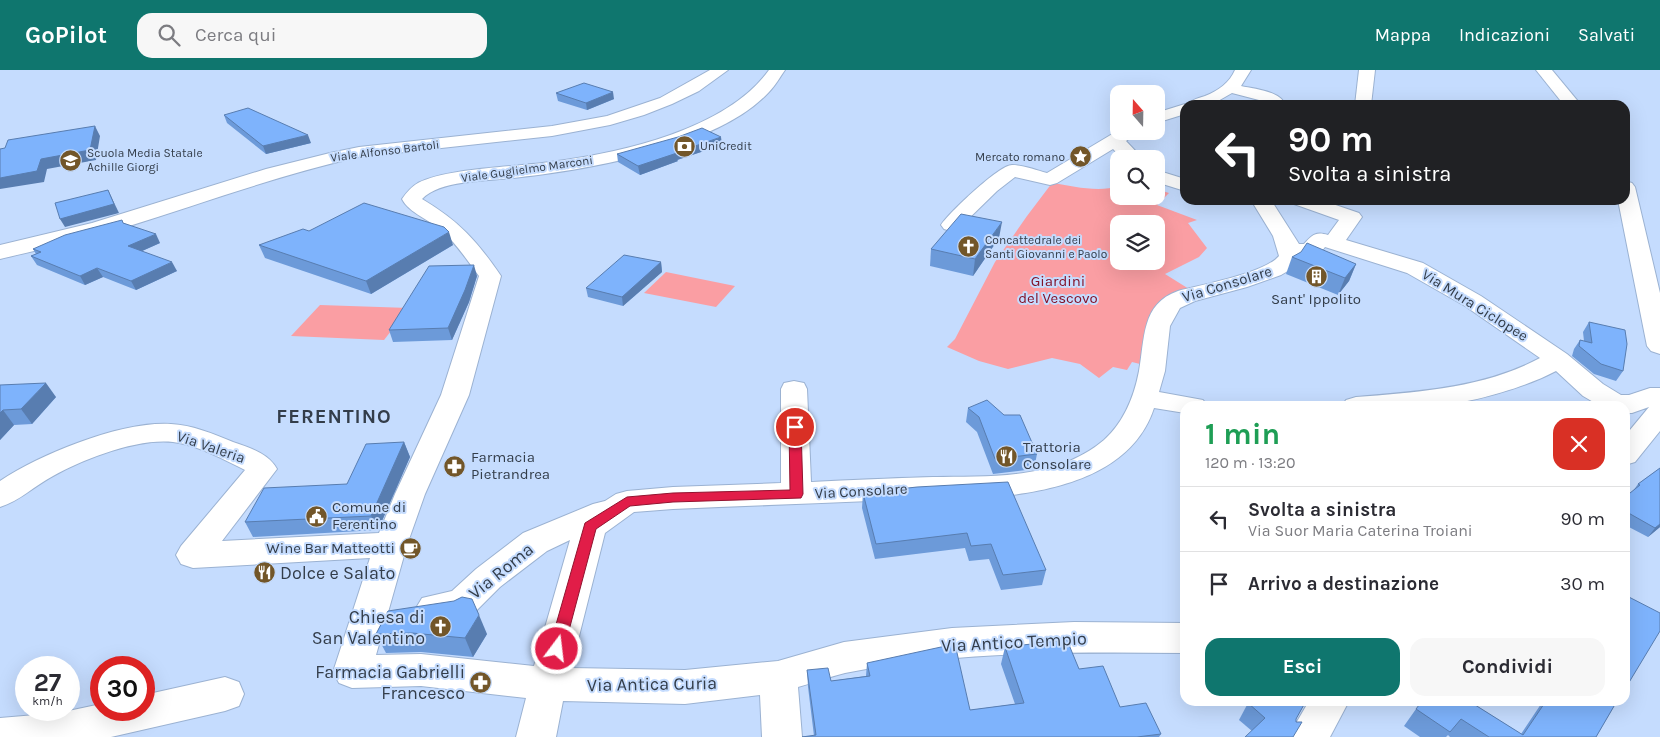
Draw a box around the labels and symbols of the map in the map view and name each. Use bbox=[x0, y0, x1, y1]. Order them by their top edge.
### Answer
north arrow bbox=[1110, 85, 1165, 140]
bank icon: UniCredit bbox=[672, 134, 696, 158]
street label: Viale Alfonso Bartoli bbox=[330, 137, 440, 165]
place label: UniCredit bbox=[700, 139, 752, 153]
place icon: Mercato romano bbox=[1069, 145, 1093, 169]
place label: Scuola Media Statale Achille Giorgi bbox=[87, 146, 203, 174]
school or university icon: Scuola Media Statale Achille Giorgi bbox=[59, 148, 83, 172]
place label: Mercato romano bbox=[975, 150, 1065, 164]
street label: Viale Guglielmo Marconi bbox=[460, 153, 594, 185]
place label: Concattedrale dei Santi Giovanni e Paolo bbox=[985, 233, 1107, 261]
church icon: Concattedrale dei Santi Giovanni e Paolo bbox=[957, 235, 981, 259]
street label: Via Consolare bbox=[1180, 262, 1274, 306]
building icon: Sant' Ippolito bbox=[1304, 264, 1328, 288]
street label: Via Mura Ciclopee bbox=[1419, 265, 1531, 345]
park label: Giardini del Vescovo bbox=[1018, 272, 1098, 307]
place label: Sant' Ippolito bbox=[1271, 290, 1361, 308]
district label: FERENTINO bbox=[276, 405, 392, 428]
pin bbox=[774, 406, 816, 448]
street label: Via Valeria bbox=[175, 427, 247, 467]
place label: Trattoria Consolare bbox=[1023, 438, 1091, 473]
restaurant icon: Trattoria Consolare bbox=[995, 444, 1019, 468]
place label: Farmacia Pietrandrea bbox=[471, 448, 550, 483]
pharmacy icon: Farmacia Pietrandrea bbox=[443, 454, 467, 478]
street label: Via Consolare bbox=[814, 480, 908, 502]
place label: Comune di Ferentino bbox=[332, 498, 406, 533]
public building icon: Comune di Ferentino bbox=[304, 504, 328, 528]
cafe icon: Wine Bar Matteotti bbox=[399, 536, 423, 560]
street label: Via Roma bbox=[464, 538, 538, 604]
place label: Wine Bar Matteotti bbox=[266, 539, 395, 557]
restaurant icon: Dolce e Salato bbox=[252, 561, 276, 585]
place label: Dolce e Salato bbox=[280, 562, 395, 584]
place label: Chiesa di San Valentino bbox=[312, 606, 425, 649]
church icon: Chiesa di San Valentino bbox=[429, 615, 453, 639]
position arrow bbox=[530, 622, 582, 674]
street label: Via Antico Tempio bbox=[941, 627, 1087, 657]
speed limit sign: 30 bbox=[90, 656, 155, 721]
place label: Farmacia Gabrielli Francesco bbox=[315, 661, 465, 704]
pharmacy icon: Farmacia Gabrielli Francesco bbox=[469, 670, 493, 694]
street label: Via Antica Curia bbox=[587, 672, 717, 696]

